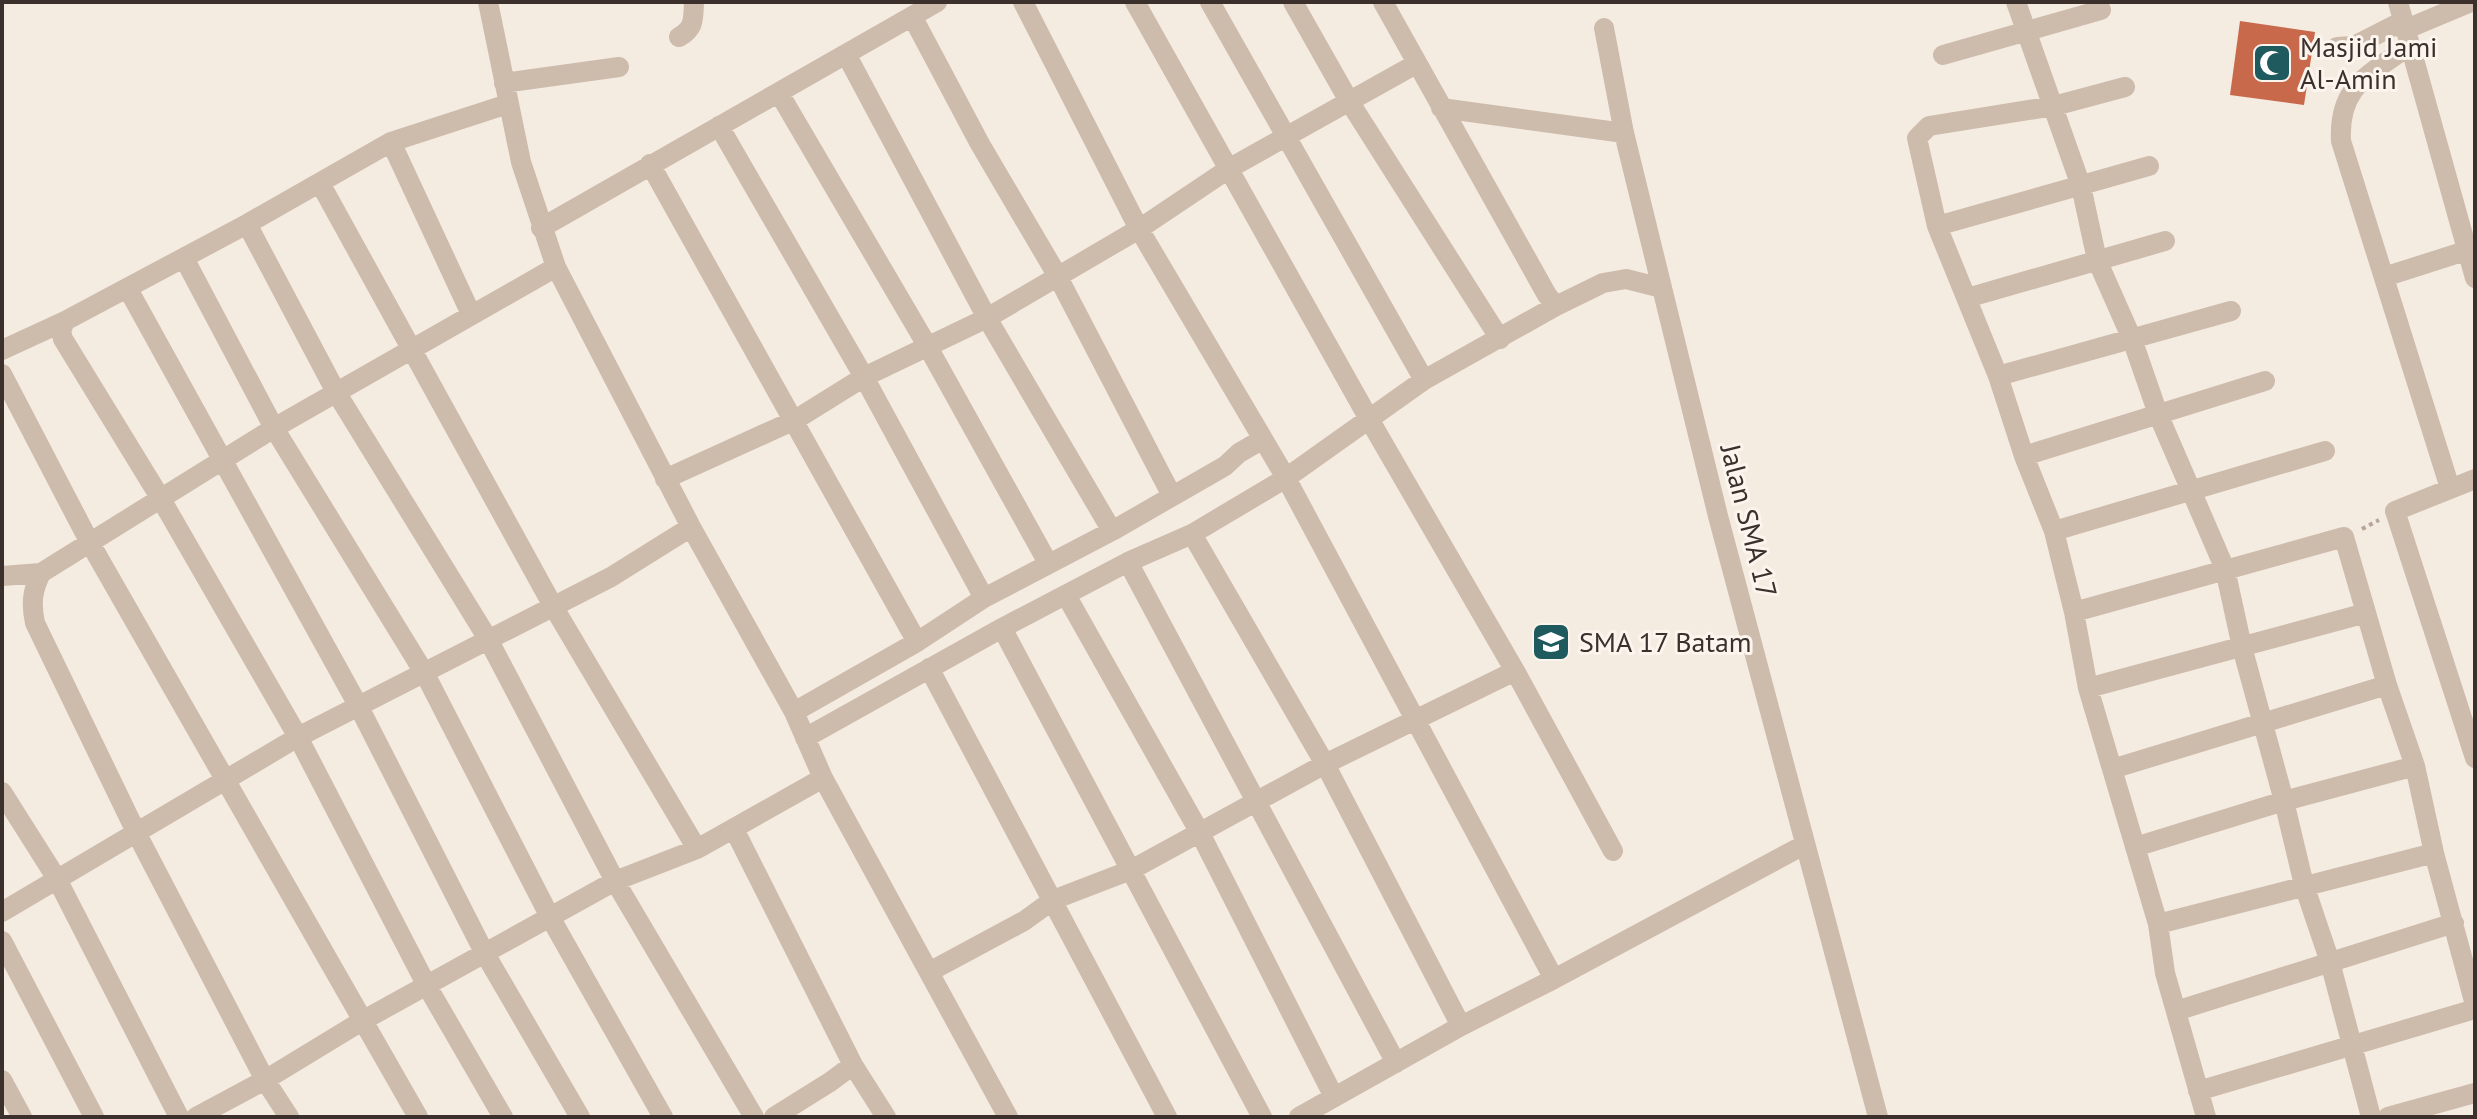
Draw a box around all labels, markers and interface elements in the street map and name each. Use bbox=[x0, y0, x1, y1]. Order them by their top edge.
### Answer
place label: Masjid Jami Al-Amin bbox=[2300, 28, 2438, 97]
mosque icon: Masjid Jami Al-Amin bbox=[2251, 42, 2293, 84]
street label: Jalan SMA 17 bbox=[1712, 439, 1786, 602]
school or university icon: SMA 17 Batam bbox=[1530, 621, 1572, 663]
place label: SMA 17 Batam bbox=[1579, 623, 1752, 660]

